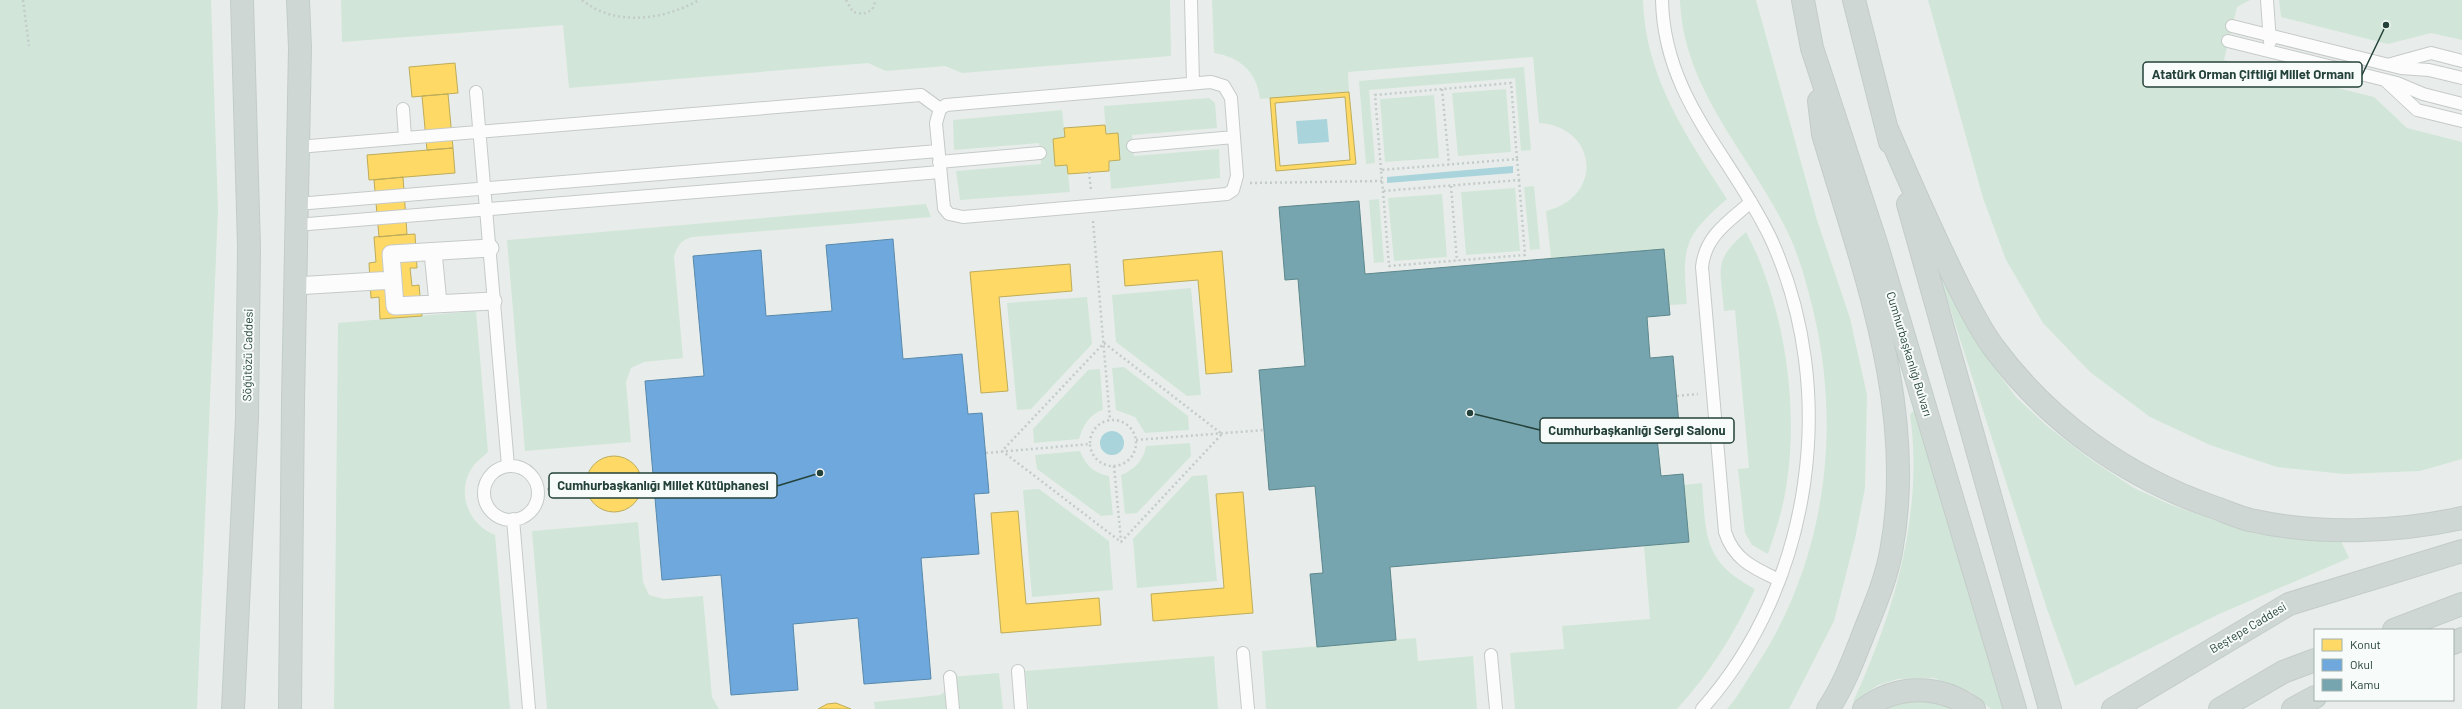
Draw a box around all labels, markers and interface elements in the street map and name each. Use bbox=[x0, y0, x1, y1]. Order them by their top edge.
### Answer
callout: Atatürk Orman Çiftliği Millet Ormanı bbox=[2143, 62, 2362, 87]
text: Atatürk Orman Çiftliği Millet Ormanı bbox=[2152, 66, 2354, 82]
street label: Cumhurbaşkanlığı Bulvarı bbox=[1884, 290, 1936, 418]
street label: Söğütözü Caddesi bbox=[239, 309, 255, 401]
callout: Cumhurbaşkanlığı Sergi Salonu bbox=[1540, 418, 1734, 443]
text: Cumhurbaşkanlığı Sergi Salonu bbox=[1548, 422, 1726, 438]
callout: Cumhurbaşkanlığı Millet Kütüphanesi bbox=[549, 473, 777, 498]
text: Cumhurbaşkanlığı Millet Kütüphanesi bbox=[557, 477, 769, 493]
street label: Beştepe Caddesi bbox=[2207, 599, 2288, 656]
legend bbox=[2314, 629, 2454, 701]
text: Konut bbox=[2350, 637, 2381, 651]
text: Okul bbox=[2350, 657, 2373, 671]
text: Kamu bbox=[2350, 677, 2380, 691]

